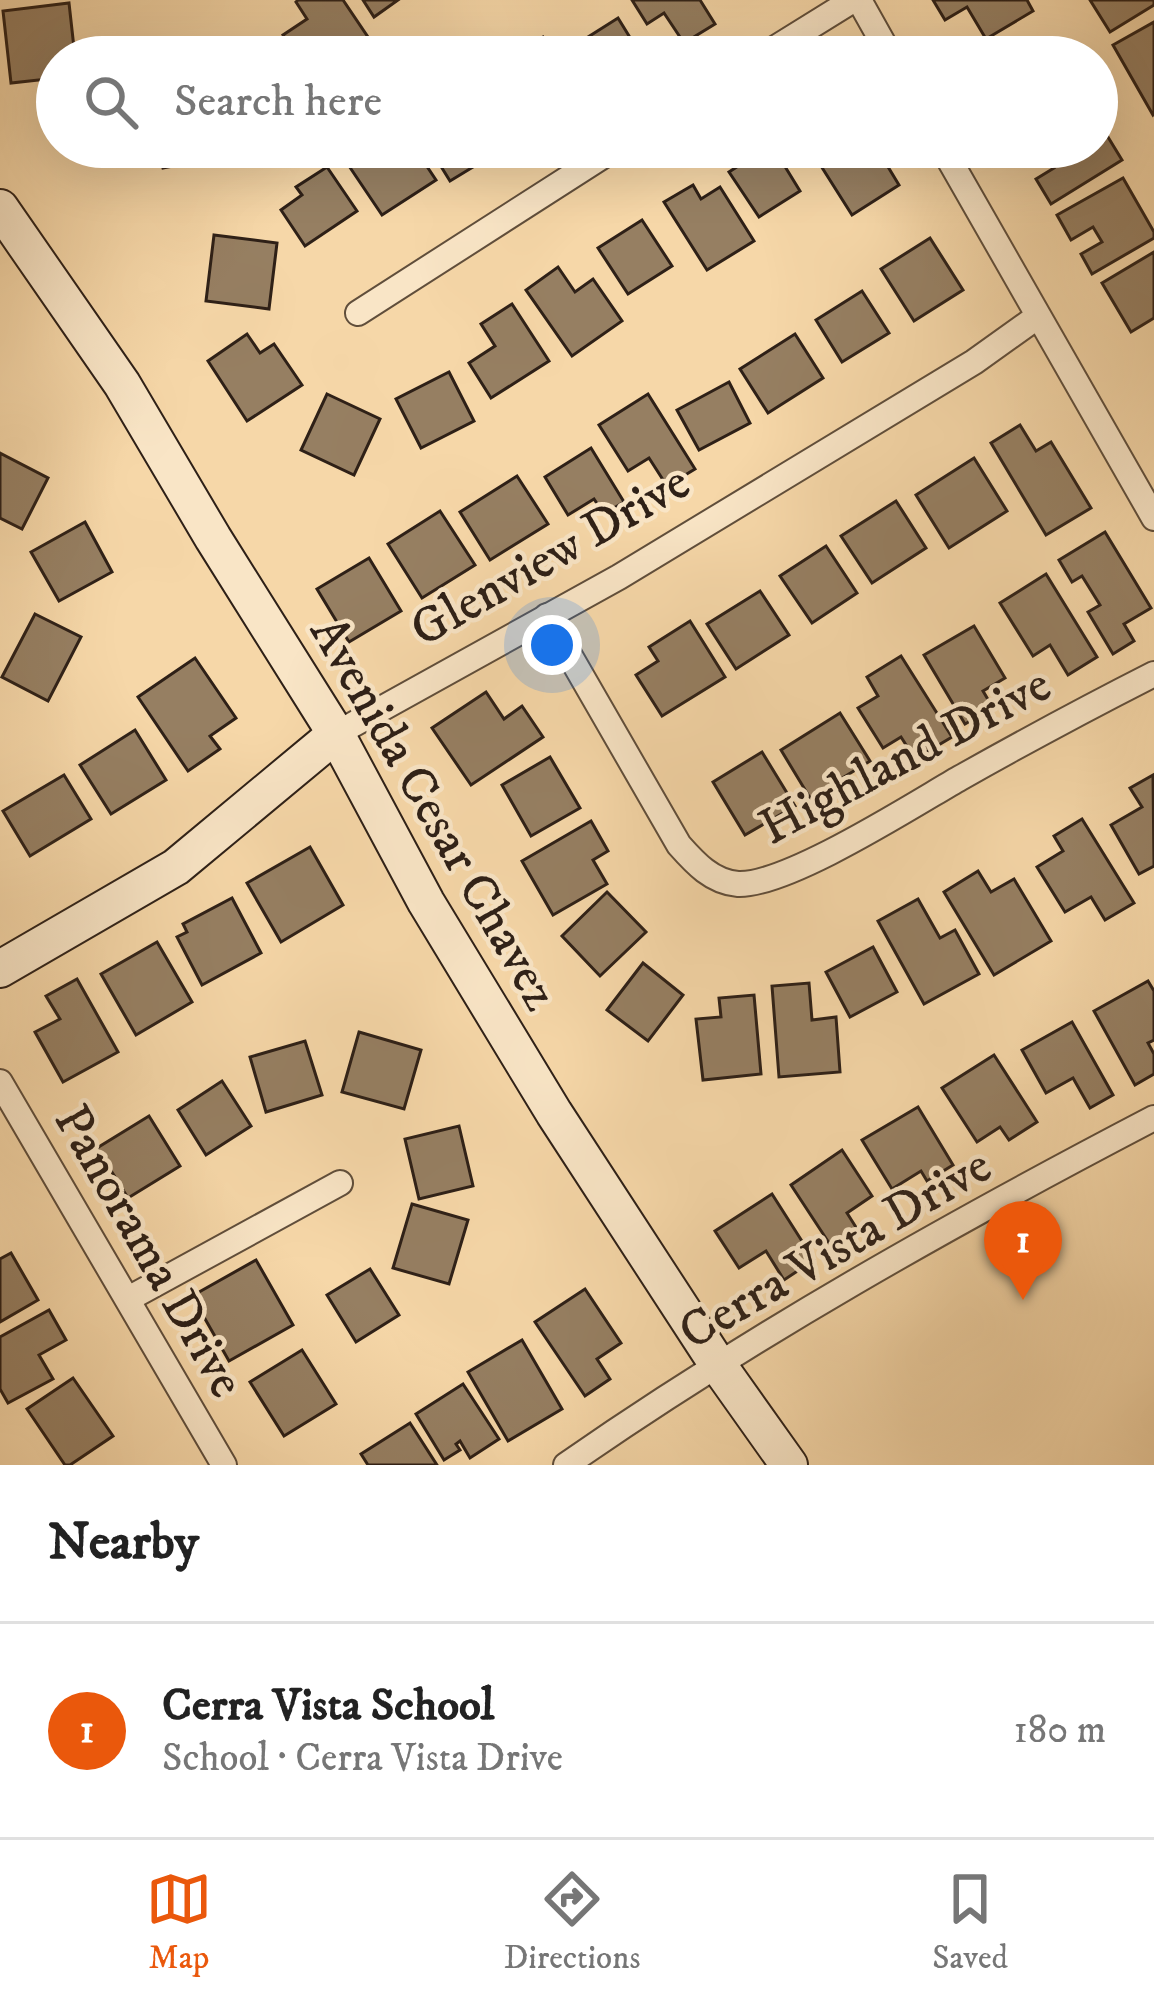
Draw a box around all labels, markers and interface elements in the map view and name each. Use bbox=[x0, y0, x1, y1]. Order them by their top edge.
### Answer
search box bbox=[36, 36, 1118, 168]
icon: search bbox=[78, 69, 144, 135]
text: Search here bbox=[174, 74, 382, 130]
street label: Glenview Drive bbox=[399, 451, 702, 662]
street label: Avenida Cesar Chavez bbox=[295, 605, 572, 1022]
your location bbox=[522, 615, 582, 675]
street label: Highland Drive bbox=[749, 653, 1062, 860]
street label: Panorama Drive bbox=[39, 1094, 258, 1409]
street label: Cerra Vista Drive bbox=[668, 1134, 1003, 1365]
pin: 1 bbox=[984, 1201, 1062, 1300]
text: Nearby bbox=[48, 1511, 199, 1575]
text: Cerra Vista School bbox=[162, 1678, 494, 1734]
text: 1 bbox=[80, 1706, 94, 1755]
text: 180 m bbox=[1014, 1706, 1106, 1755]
text: School · Cerra Vista Drive bbox=[162, 1734, 563, 1783]
tab: Map bbox=[146, 1866, 212, 1979]
tab: Directions bbox=[504, 1866, 640, 1979]
tab: Saved bbox=[932, 1866, 1008, 1979]

